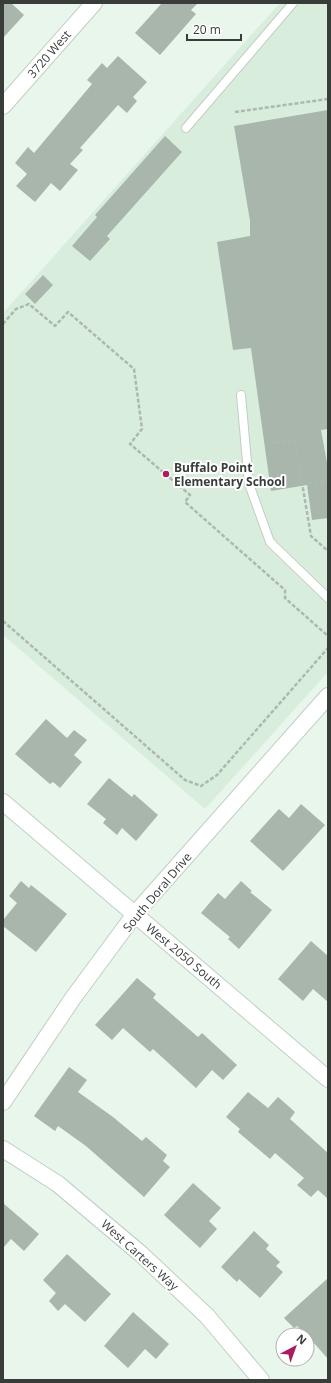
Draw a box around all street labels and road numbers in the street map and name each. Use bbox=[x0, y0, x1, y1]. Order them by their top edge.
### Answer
street label: 3720 West bbox=[23, 26, 75, 82]
street label: South Doral Drive bbox=[119, 848, 195, 935]
street label: West 2050 South bbox=[142, 919, 226, 993]
street label: West Carters Way bbox=[98, 1216, 183, 1295]

